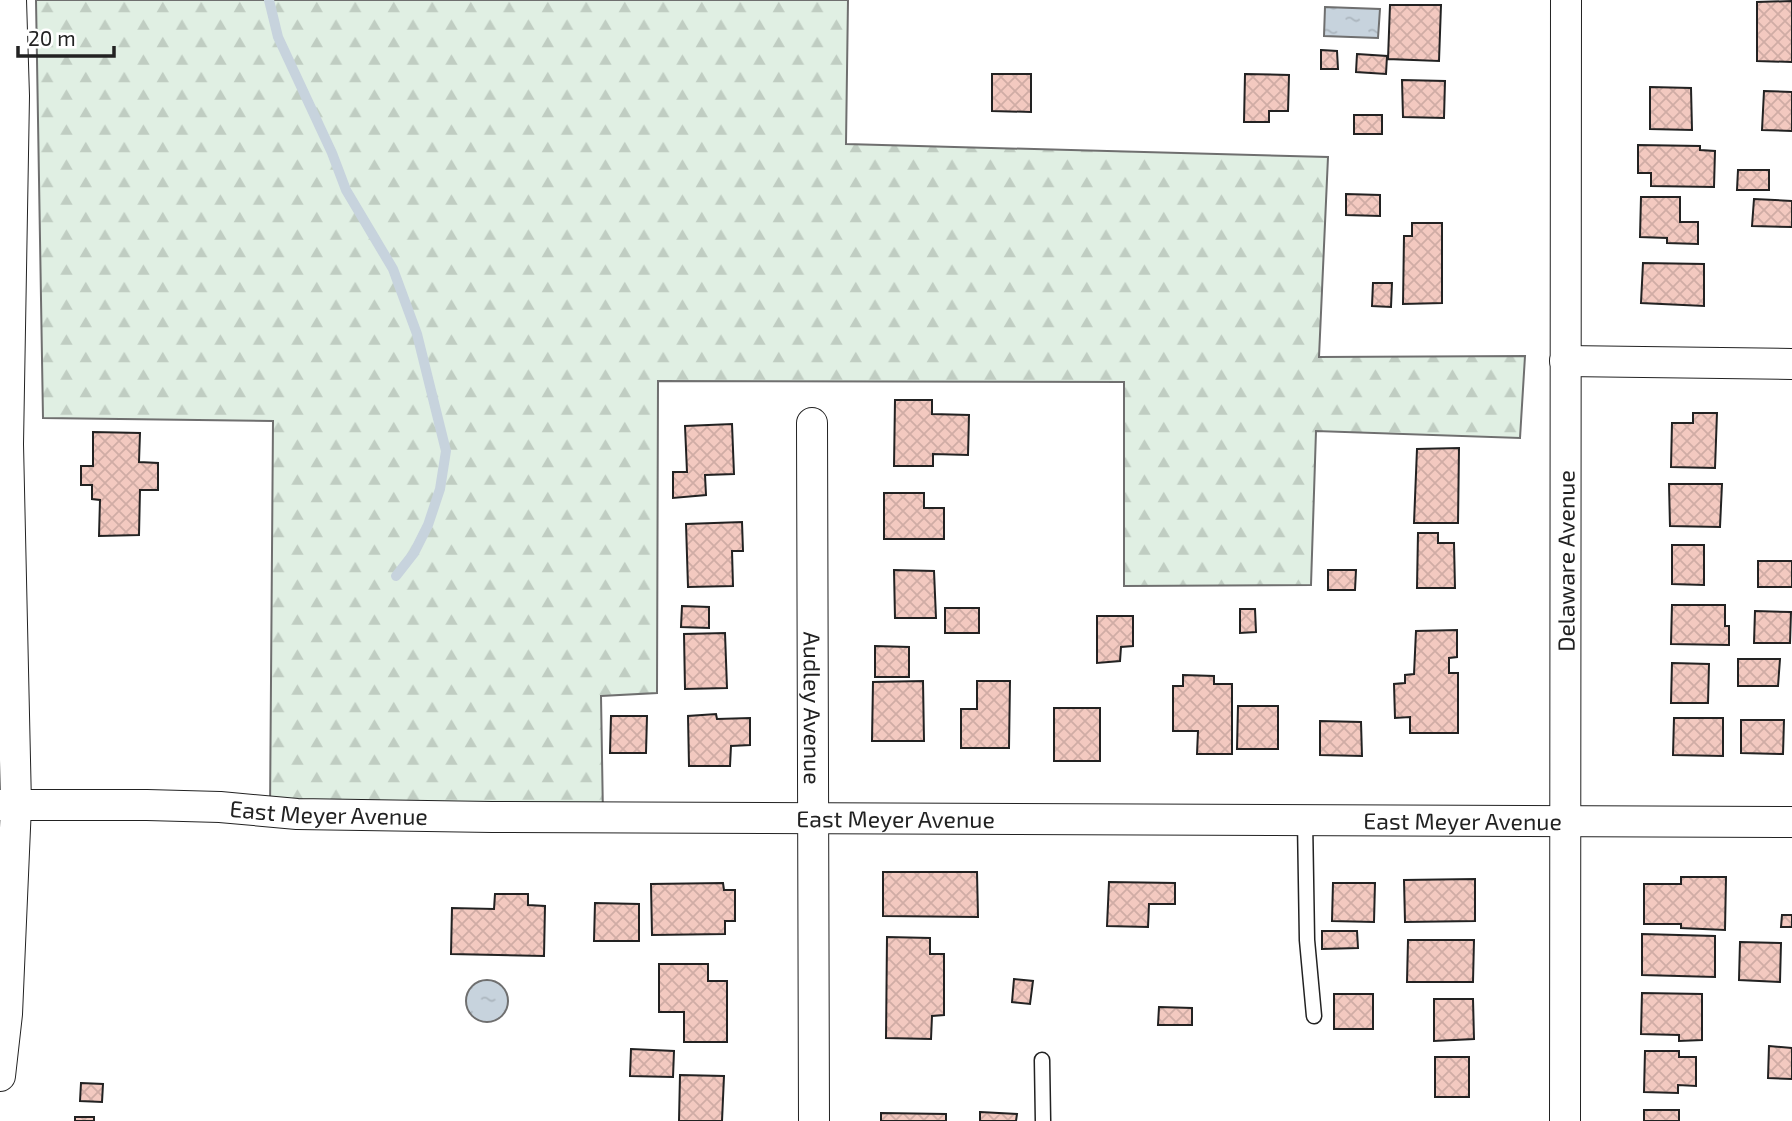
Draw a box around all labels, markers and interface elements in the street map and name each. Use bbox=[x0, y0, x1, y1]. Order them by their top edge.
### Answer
scale bar bbox=[18, 14, 114, 58]
text: 20 m bbox=[28, 25, 76, 50]
street label: Delaware Avenue bbox=[1551, 470, 1580, 652]
street label: Audley Avenue bbox=[799, 631, 827, 785]
street label: East Meyer Avenue bbox=[228, 794, 428, 830]
street label: East Meyer Avenue bbox=[796, 804, 995, 833]
street label: East Meyer Avenue bbox=[1363, 806, 1562, 835]

